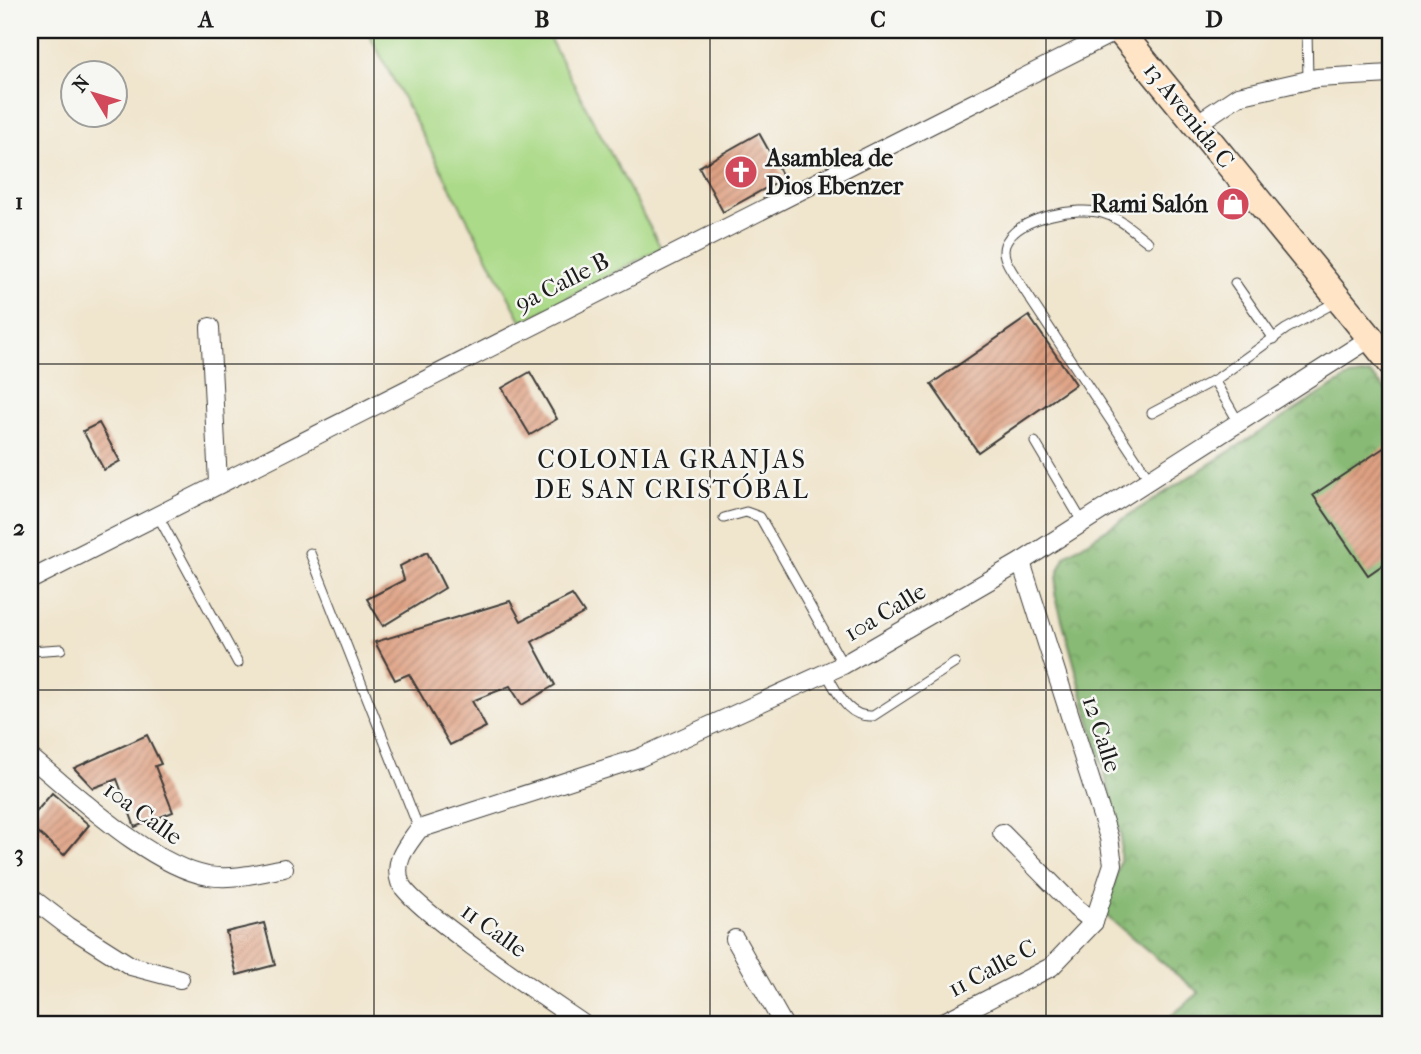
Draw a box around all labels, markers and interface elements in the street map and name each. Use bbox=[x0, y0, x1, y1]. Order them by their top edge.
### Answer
text: A bbox=[197, 6, 215, 33]
text: B bbox=[535, 6, 550, 33]
text: C bbox=[870, 6, 886, 33]
text: D bbox=[1205, 6, 1223, 33]
street label: 13 Avenida C bbox=[1138, 56, 1240, 174]
north arrow bbox=[60, 60, 130, 130]
text: N bbox=[68, 71, 95, 97]
place label: Asamblea de Dios Ebenzer bbox=[764, 144, 904, 200]
church icon: Asamblea de Dios Ebenzer bbox=[722, 153, 760, 191]
shop icon: Rami Salón bbox=[1214, 185, 1252, 223]
text: 1 bbox=[15, 188, 23, 215]
place label: Rami Salón bbox=[1091, 190, 1209, 218]
street label: 9a Calle B bbox=[510, 246, 614, 318]
district label: COLONIA GRANJAS DE SAN CRISTÓBAL bbox=[534, 444, 810, 505]
text: 2 bbox=[13, 514, 25, 541]
street label: 10a Calle bbox=[839, 577, 931, 647]
street label: 12 Calle bbox=[1077, 692, 1127, 776]
street label: 10a Calle bbox=[98, 775, 188, 851]
text: 3 bbox=[14, 840, 24, 867]
street label: 11 Calle bbox=[456, 897, 532, 963]
street label: 11 Calle C bbox=[943, 933, 1041, 1003]

